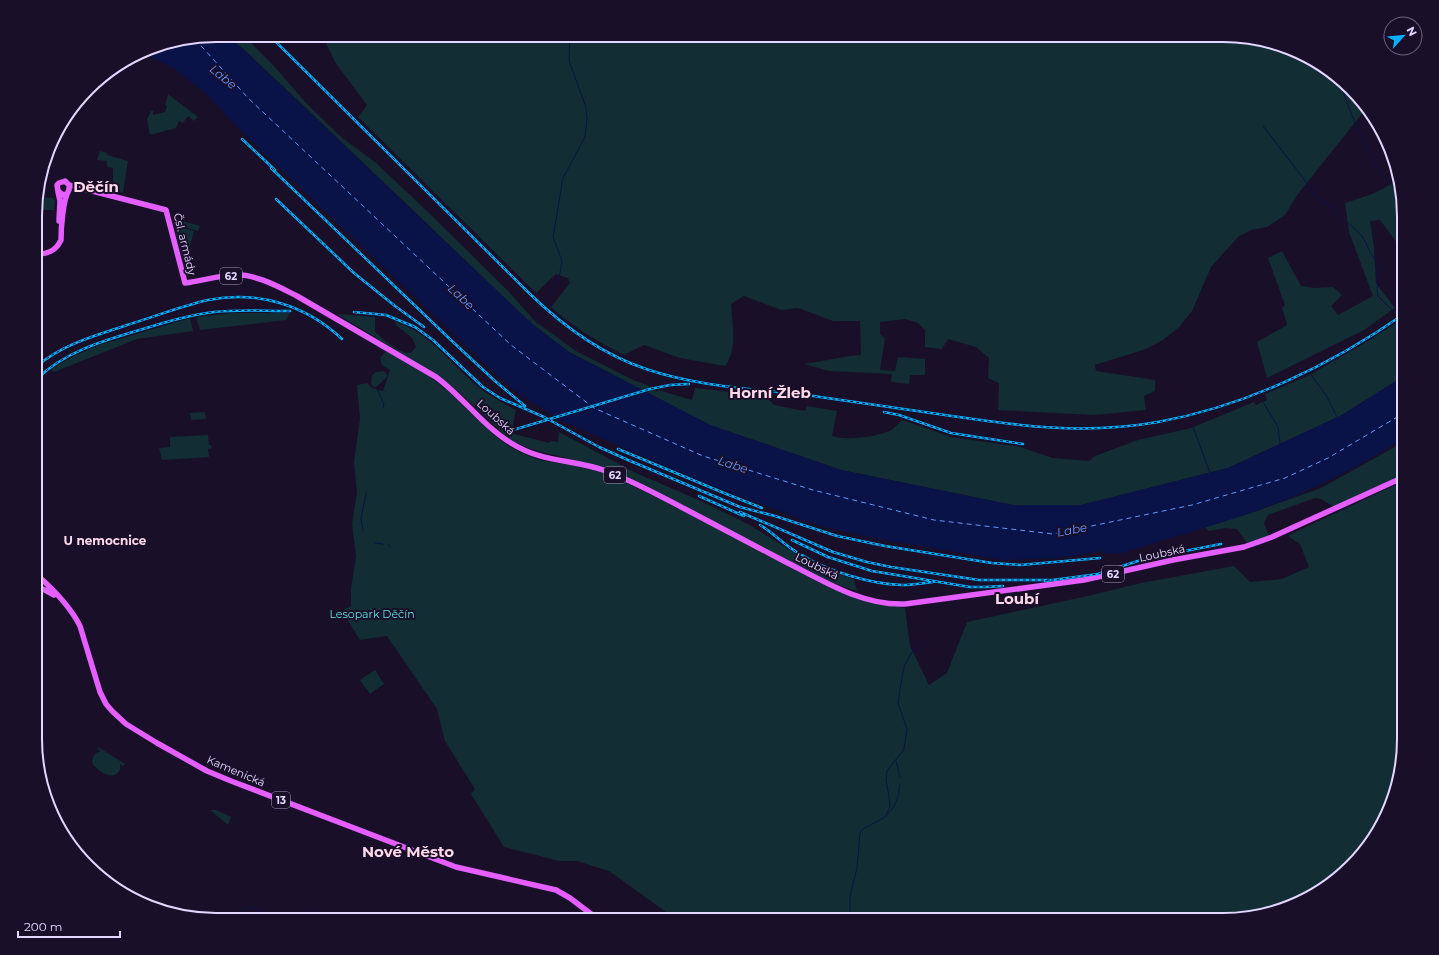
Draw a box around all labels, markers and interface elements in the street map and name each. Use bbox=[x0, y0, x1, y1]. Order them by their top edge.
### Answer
north arrow bbox=[1383, 16, 1423, 56]
text: N bbox=[1404, 24, 1420, 39]
water label: Labe bbox=[207, 61, 240, 92]
district label: Děčín bbox=[73, 177, 119, 196]
street label: Čsl. armády bbox=[171, 211, 199, 277]
road number: 62 bbox=[220, 268, 242, 284]
water label: Labe bbox=[445, 281, 478, 313]
district label: Horní Žleb bbox=[729, 383, 811, 402]
street label: Loubská bbox=[474, 396, 518, 438]
water label: Labe bbox=[716, 453, 750, 476]
road number: 62 bbox=[604, 467, 626, 483]
water label: Labe bbox=[1056, 519, 1088, 540]
district label: U nemocnice bbox=[64, 533, 147, 548]
street label: Loubská bbox=[1138, 541, 1186, 565]
street label: Loubská bbox=[793, 550, 841, 582]
road number: 62 bbox=[1102, 566, 1124, 582]
district label: Loubí bbox=[995, 589, 1040, 608]
park label: Lesopark Děčín bbox=[329, 607, 415, 621]
street label: Kamenická bbox=[205, 752, 267, 790]
road number: 13 bbox=[272, 792, 290, 808]
district label: Nové Město bbox=[362, 842, 454, 861]
scale bar bbox=[18, 913, 120, 939]
text: 200 m bbox=[24, 919, 63, 934]

